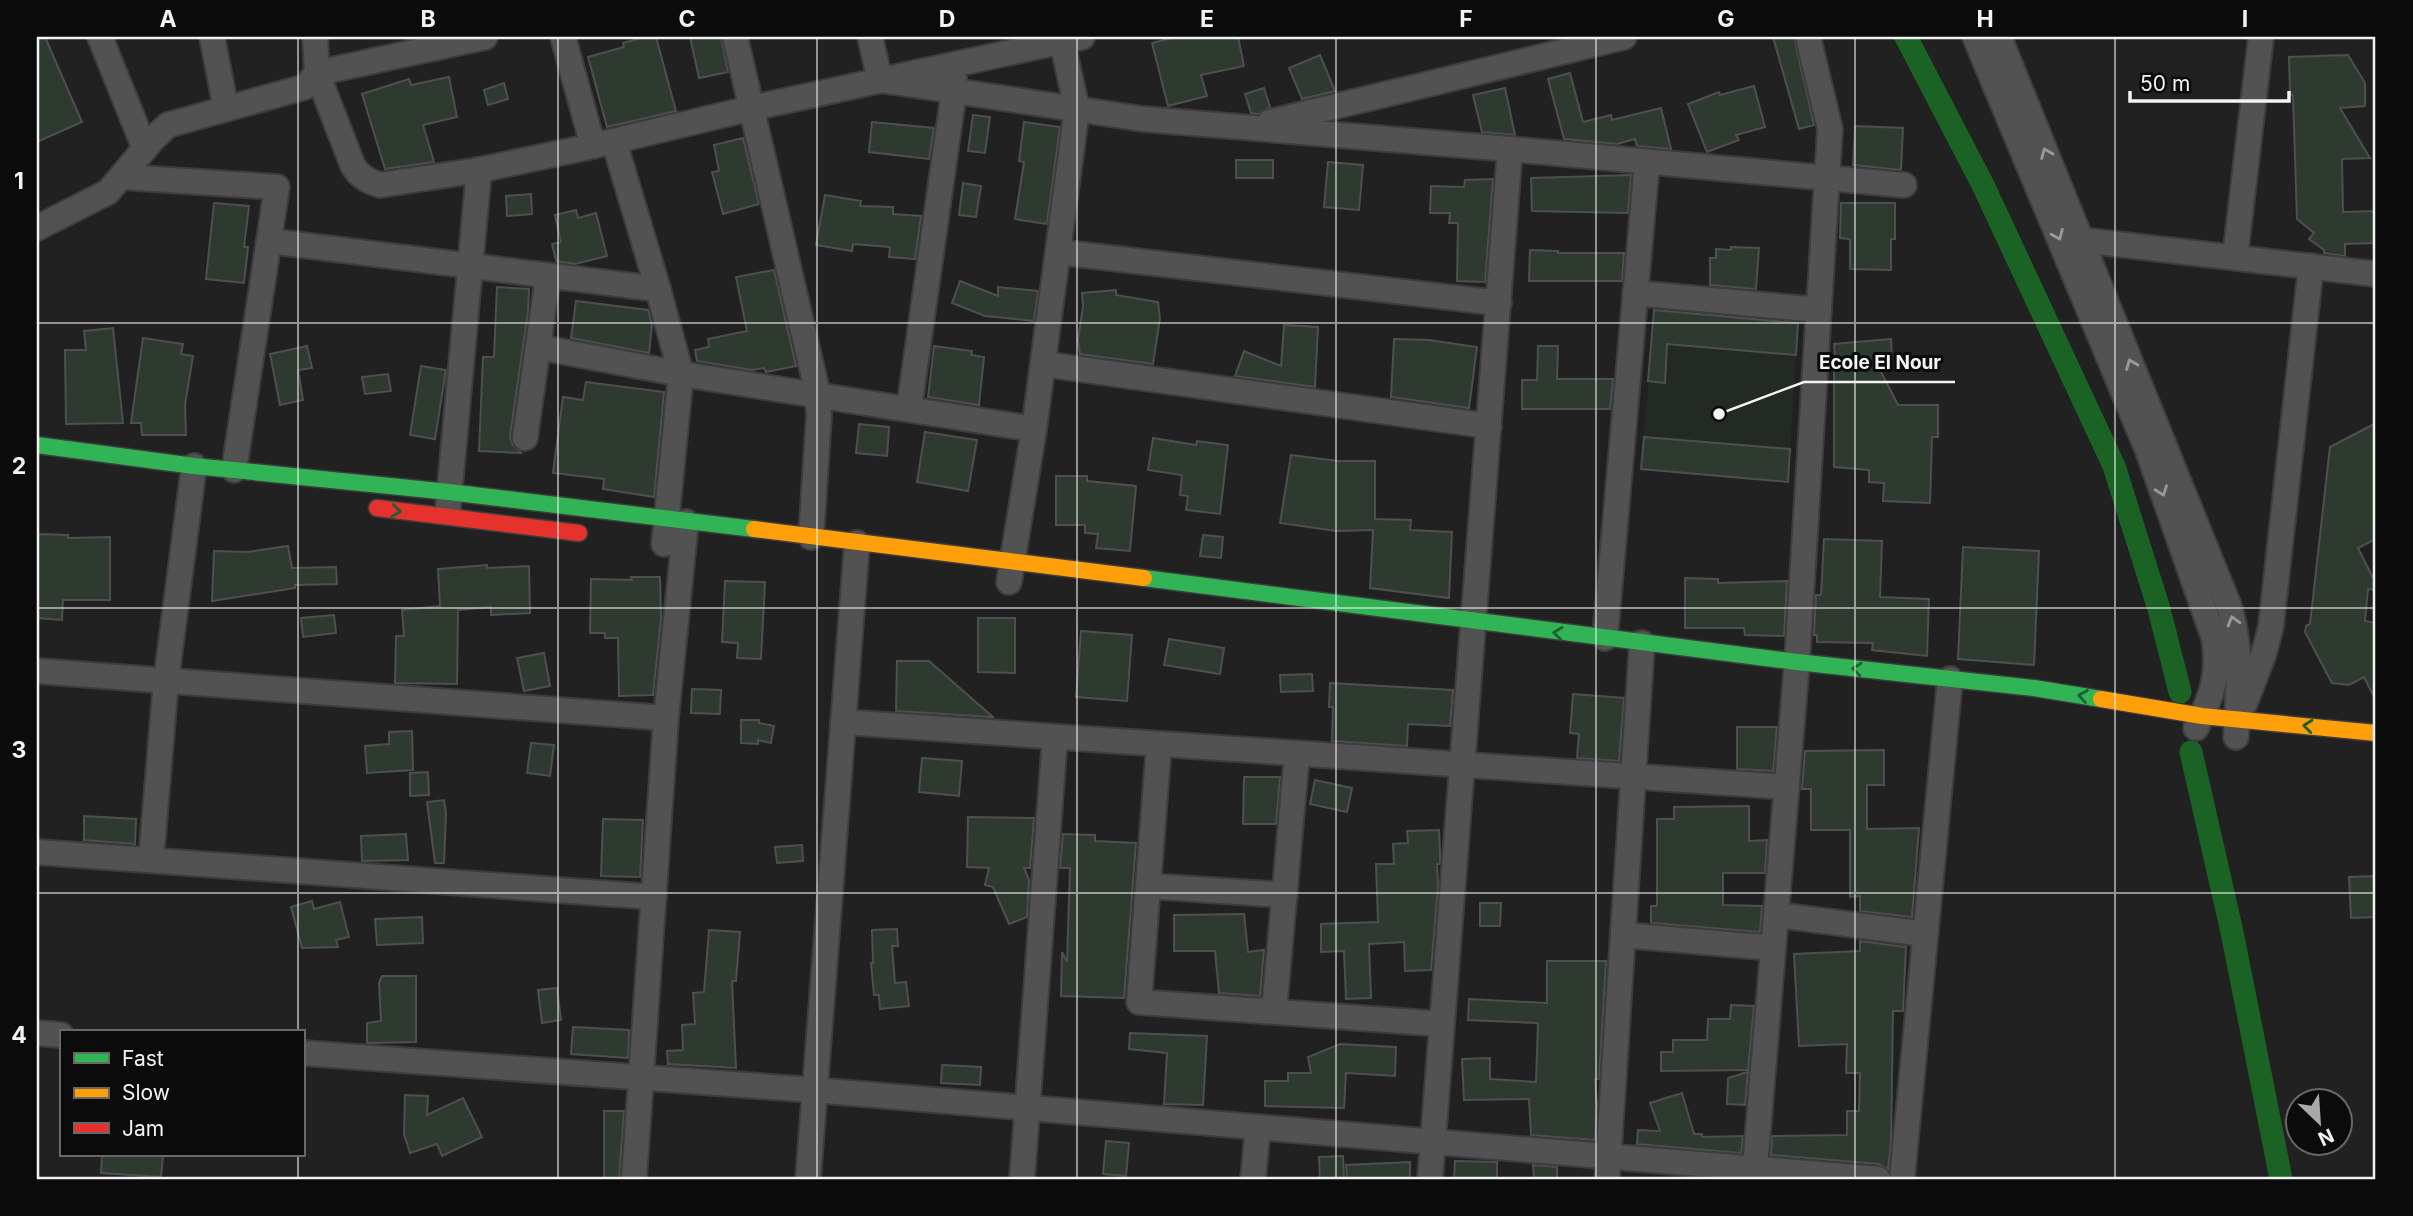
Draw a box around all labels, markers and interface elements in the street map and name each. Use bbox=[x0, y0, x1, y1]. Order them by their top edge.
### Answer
text: A bbox=[159, 5, 177, 33]
text: B bbox=[420, 5, 436, 33]
text: C bbox=[678, 5, 696, 33]
text: D bbox=[939, 5, 955, 33]
text: E bbox=[1200, 5, 1214, 33]
text: F bbox=[1459, 5, 1473, 33]
text: G bbox=[1717, 5, 1735, 33]
text: H bbox=[1976, 5, 1994, 33]
text: I bbox=[2242, 5, 2248, 33]
scale bar bbox=[2130, 60, 2289, 104]
text: 50 m bbox=[2140, 71, 2190, 96]
one-way arrow bbox=[2040, 148, 2054, 160]
text: 1 bbox=[14, 167, 24, 195]
one-way arrow bbox=[2050, 228, 2064, 241]
callout: Ecole El Nour bbox=[1804, 342, 1955, 382]
text: Ecole El Nour bbox=[1819, 351, 1941, 374]
one-way arrow bbox=[2125, 359, 2139, 371]
text: 2 bbox=[12, 452, 26, 480]
one-way arrow bbox=[2154, 485, 2168, 497]
one-way arrow bbox=[391, 503, 402, 518]
one-way arrow bbox=[2227, 615, 2241, 627]
one-way arrow bbox=[1552, 625, 1564, 640]
one-way arrow bbox=[1851, 661, 1863, 676]
one-way arrow bbox=[2077, 689, 2089, 704]
one-way arrow bbox=[2303, 719, 2314, 734]
text: 3 bbox=[12, 736, 26, 764]
text: 4 bbox=[11, 1021, 27, 1049]
legend bbox=[60, 1030, 304, 1156]
text: Fast bbox=[122, 1046, 164, 1071]
text: Slow bbox=[122, 1080, 170, 1105]
north arrow bbox=[2284, 1086, 2354, 1156]
text: Jam bbox=[122, 1116, 164, 1141]
text: N bbox=[2315, 1123, 2337, 1150]

